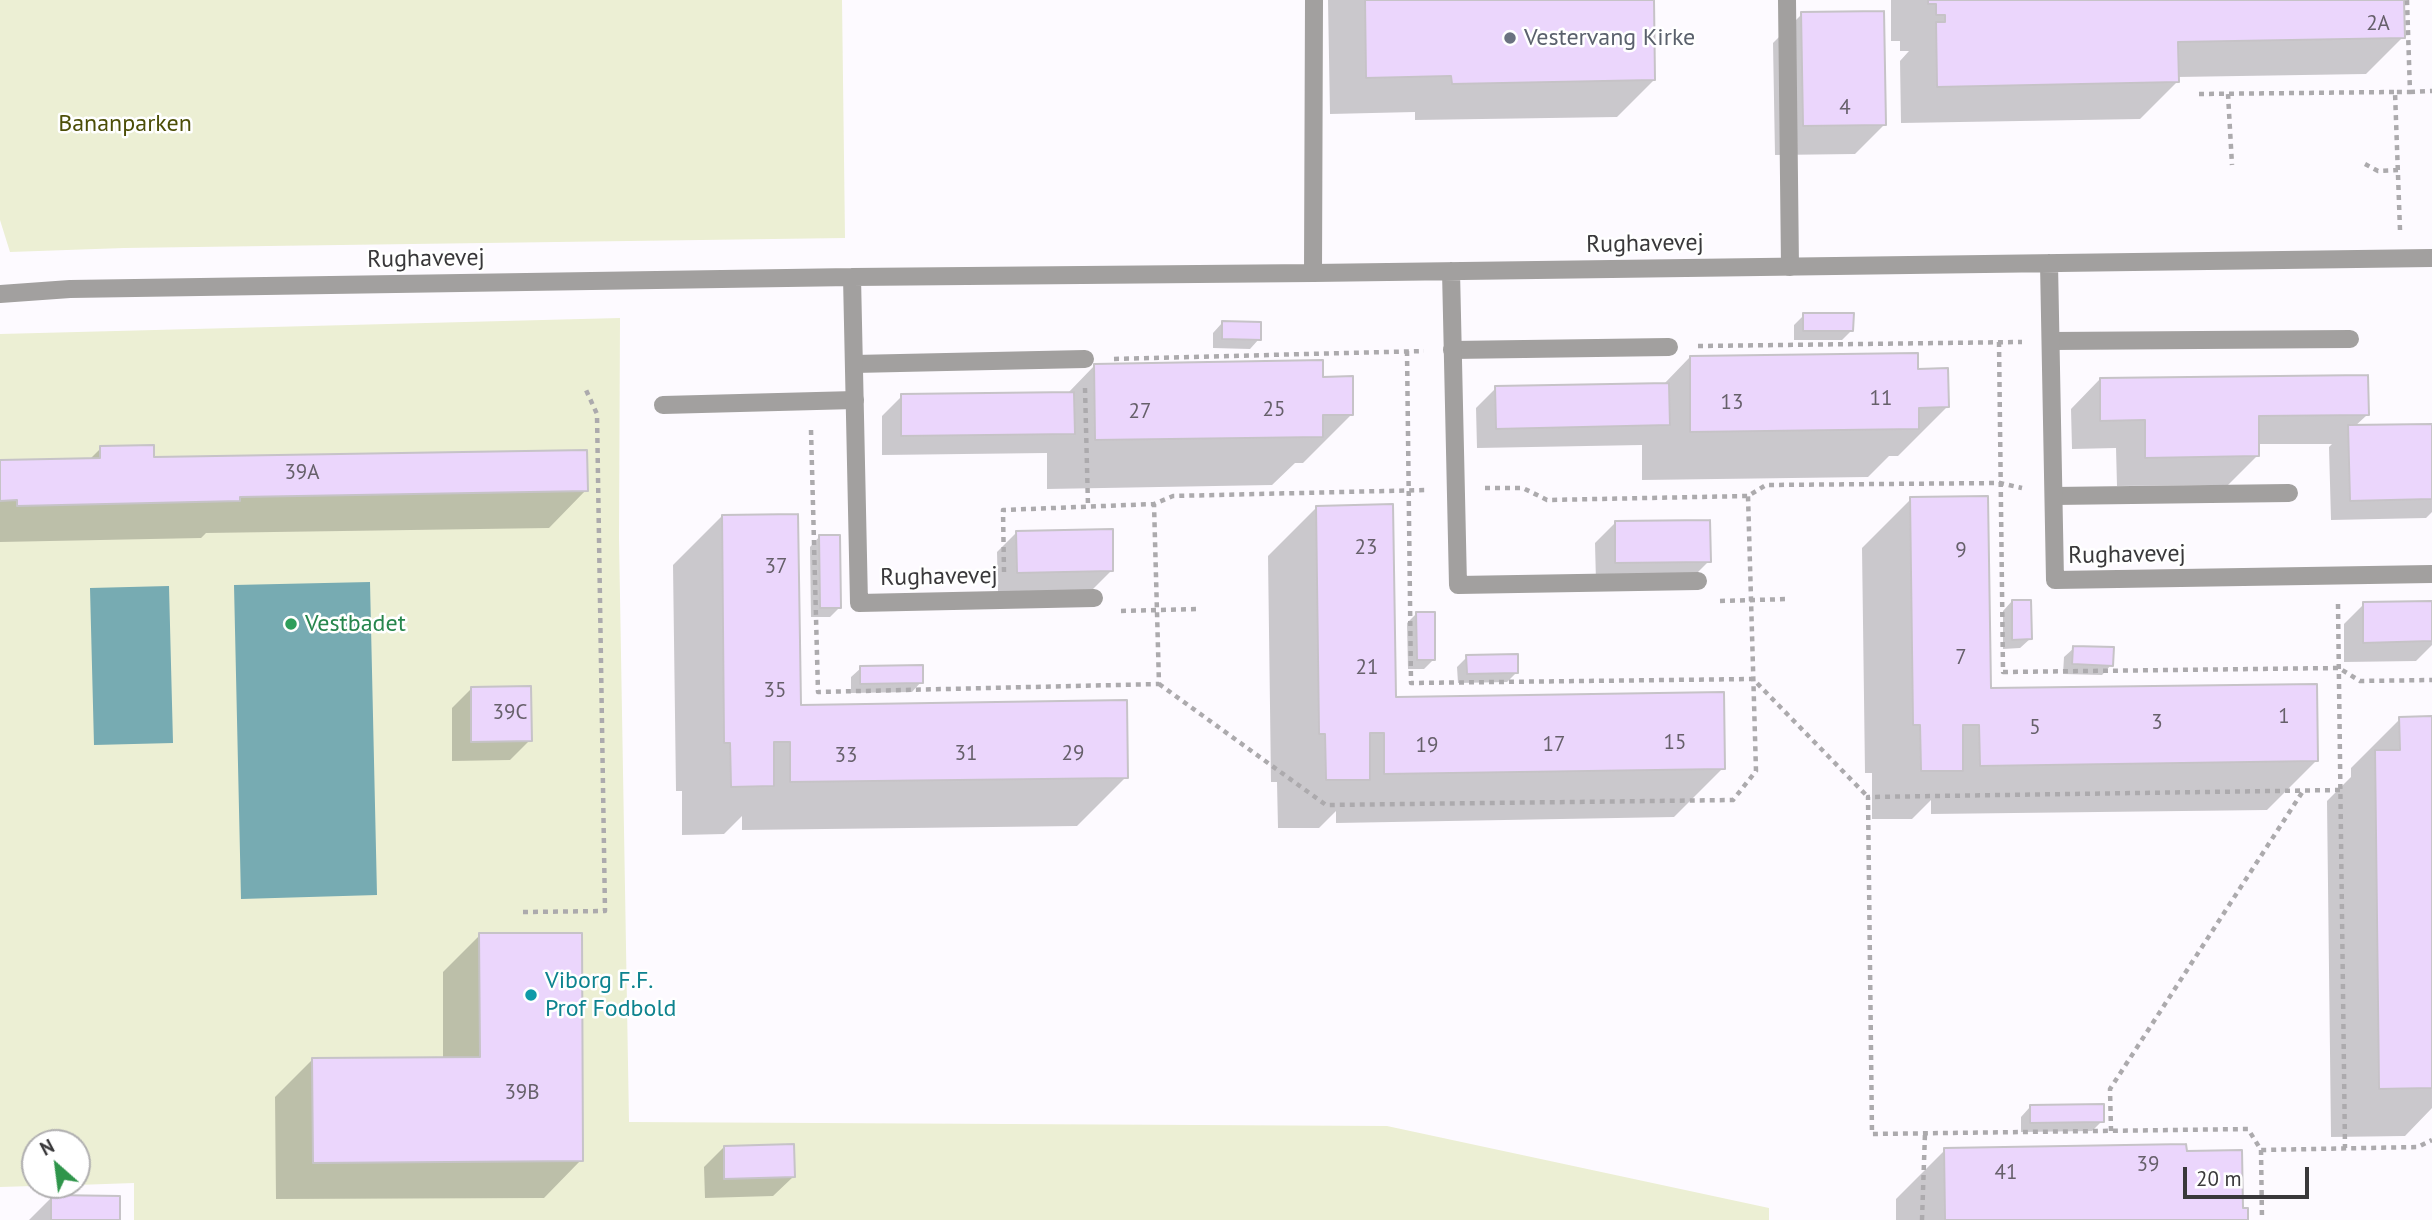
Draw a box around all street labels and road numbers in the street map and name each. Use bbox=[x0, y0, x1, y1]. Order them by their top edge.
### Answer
street label: Rughavevej bbox=[1586, 229, 1704, 259]
street label: Rughavevej bbox=[367, 244, 485, 274]
street label: Rughavevej bbox=[2068, 540, 2186, 570]
street label: Rughavevej bbox=[880, 562, 998, 592]

